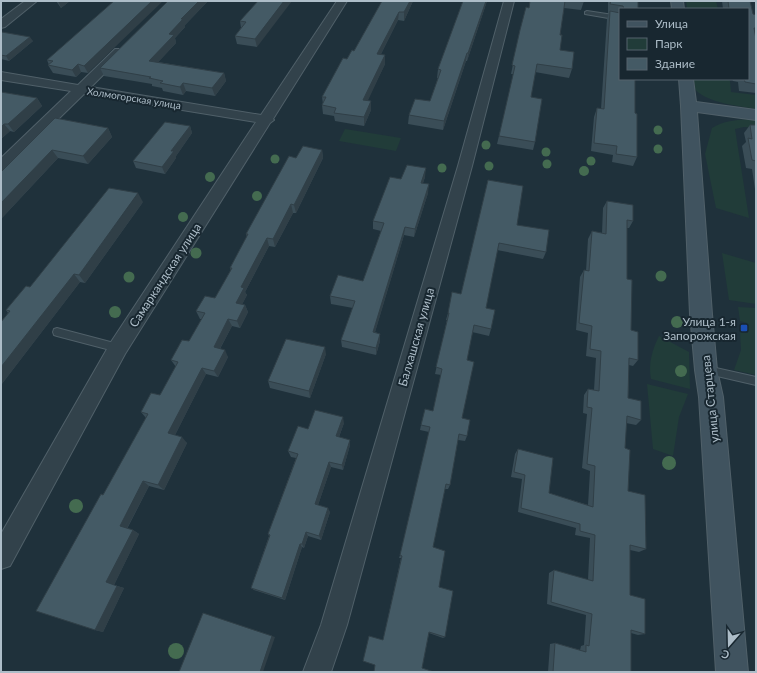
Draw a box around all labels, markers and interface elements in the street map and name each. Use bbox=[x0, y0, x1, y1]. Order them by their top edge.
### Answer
legend bbox=[619, 8, 749, 80]
text: Улица bbox=[655, 16, 688, 31]
text: Парк bbox=[655, 36, 683, 51]
text: Здание bbox=[655, 56, 695, 71]
street label: Холмогорская улица bbox=[86, 85, 182, 111]
street label: Самаркандская улица bbox=[126, 220, 204, 330]
street label: Балхашская улица bbox=[395, 286, 437, 388]
place label: Улица 1-я Запорожская bbox=[663, 314, 736, 343]
marker: Улица 1-я Запорожская bbox=[739, 323, 749, 333]
street label: улица Старцева bbox=[698, 355, 722, 443]
north arrow bbox=[709, 625, 749, 665]
text: С bbox=[719, 647, 731, 662]

